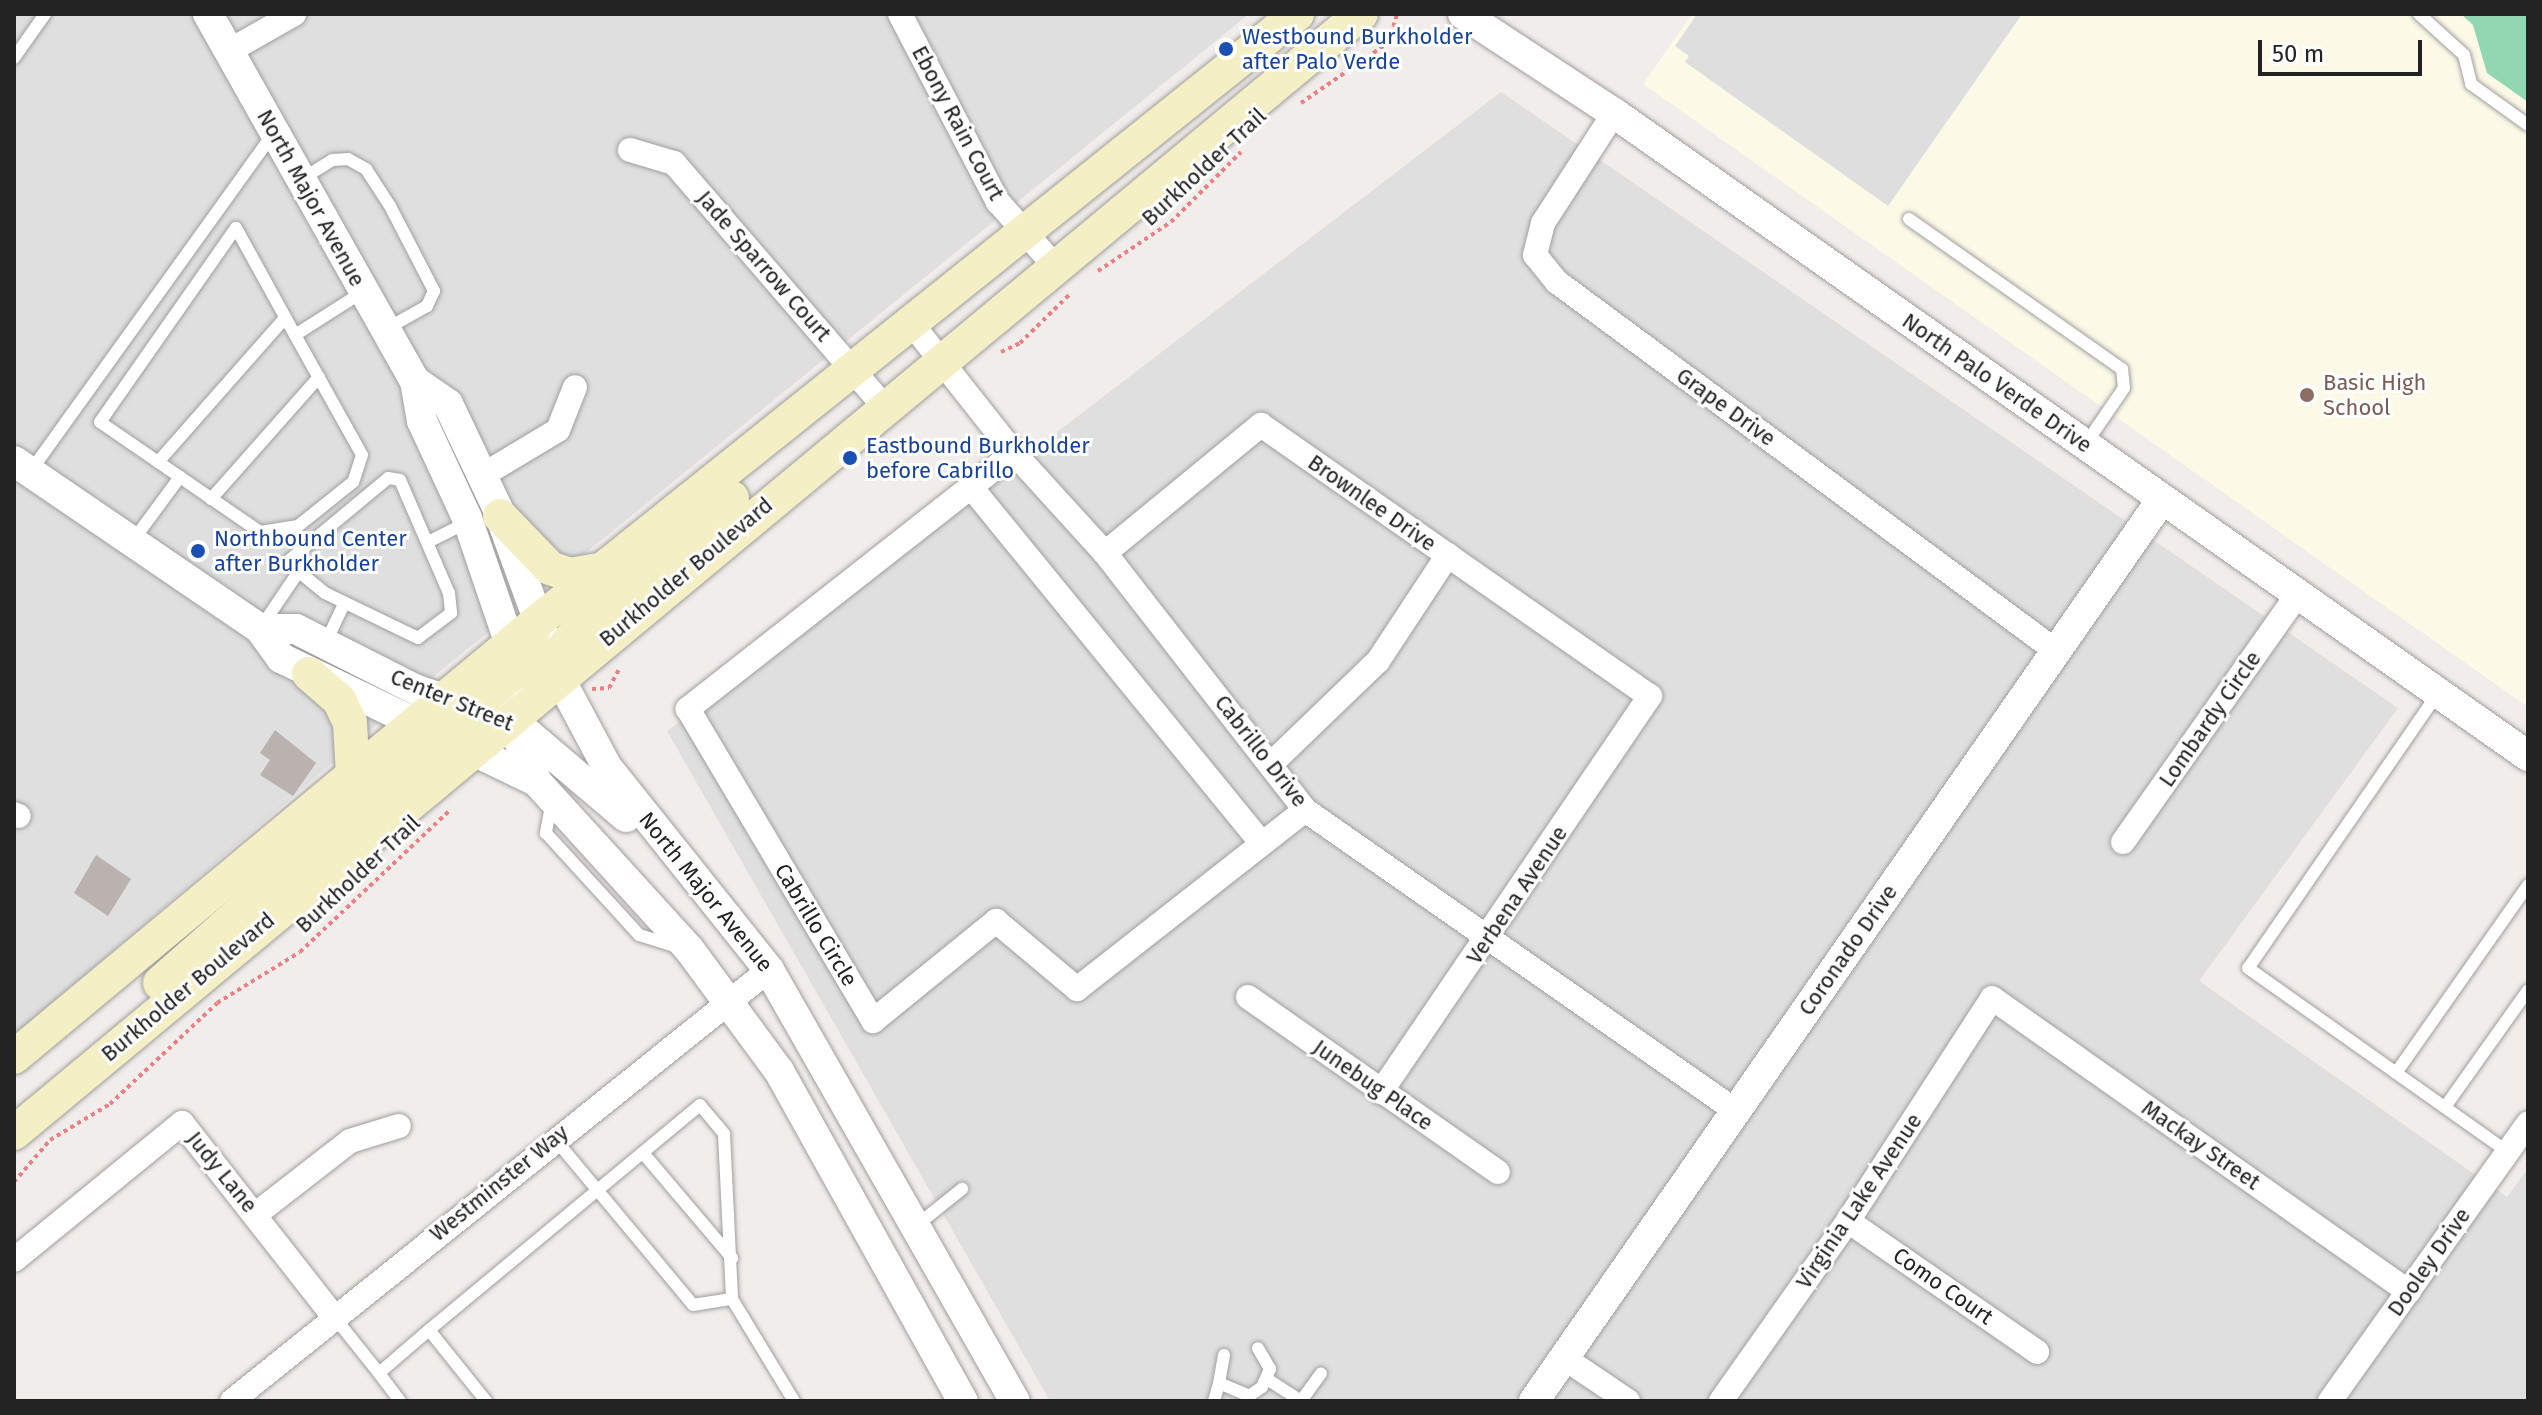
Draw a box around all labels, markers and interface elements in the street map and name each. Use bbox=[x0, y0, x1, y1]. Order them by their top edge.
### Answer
place label: Westbound Burkholder after Palo Verde bbox=[1242, 23, 1472, 74]
scale bar bbox=[2262, 24, 2426, 74]
marker: Westbound Burkholder after Palo Verde bbox=[1217, 40, 1235, 58]
text: 50 m bbox=[2272, 40, 2324, 68]
street label: Ebony Rain Court bbox=[906, 41, 1010, 205]
street label: Burkholder Trail bbox=[1136, 103, 1272, 231]
street label: North Major Avenue bbox=[251, 105, 371, 291]
street label: Jade Sparrow Court bbox=[691, 185, 837, 347]
street label: North Palo Verde Drive bbox=[1897, 308, 2097, 458]
street label: Grape Drive bbox=[1671, 362, 1781, 452]
place label: Basic High School bbox=[2323, 369, 2426, 420]
marker: Basic High School bbox=[2298, 386, 2316, 404]
place label: Eastbound Burkholder before Cabrillo bbox=[866, 432, 1090, 484]
marker: Eastbound Burkholder before Cabrillo bbox=[841, 449, 859, 467]
street label: Brownlee Drive bbox=[1303, 449, 1441, 557]
street label: Burkholder Boulevard bbox=[594, 492, 778, 652]
place label: Northbound Center after Burkholder bbox=[214, 525, 407, 576]
marker: Northbound Center after Burkholder bbox=[189, 542, 207, 560]
street label: Lombardy Circle bbox=[2153, 646, 2267, 792]
street label: Center Street bbox=[387, 663, 517, 737]
street label: Cabrillo Drive bbox=[1209, 690, 1313, 812]
street label: North Major Avenue bbox=[633, 807, 779, 977]
street label: Burkholder Trail bbox=[290, 810, 426, 938]
street label: Verbena Avenue bbox=[1461, 821, 1573, 969]
street label: Cabrillo Circle bbox=[769, 859, 863, 991]
street label: Coronado Drive bbox=[1793, 879, 1903, 1021]
street label: Burkholder Boulevard bbox=[96, 907, 280, 1067]
street label: Junebug Place bbox=[1308, 1034, 1438, 1136]
street label: Mackay Street bbox=[2137, 1094, 2265, 1196]
street label: Virginia Lake Avenue bbox=[1791, 1108, 1927, 1294]
street label: Westminster Way bbox=[425, 1119, 573, 1247]
street label: Judy Lane bbox=[181, 1126, 263, 1218]
street label: Dooley Drive bbox=[2382, 1203, 2476, 1321]
street label: Como Court bbox=[1888, 1242, 1998, 1330]

